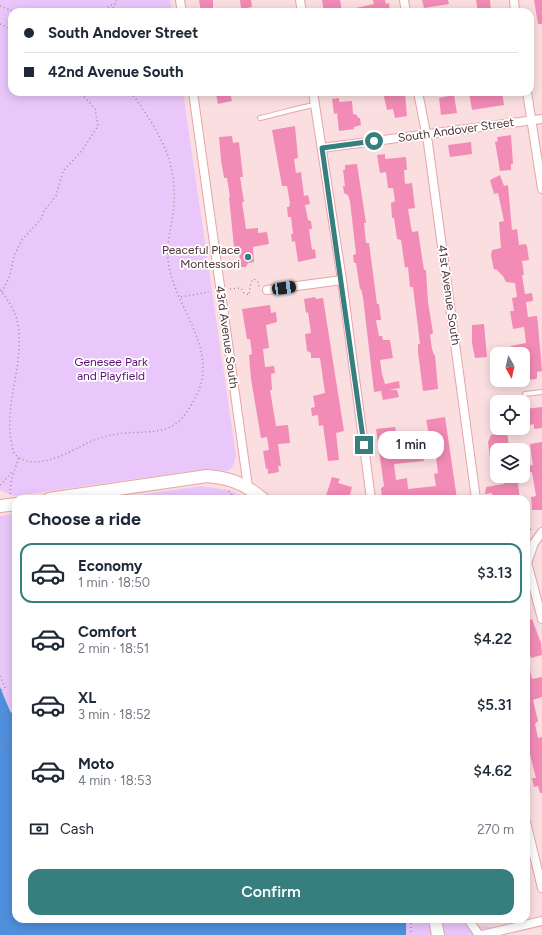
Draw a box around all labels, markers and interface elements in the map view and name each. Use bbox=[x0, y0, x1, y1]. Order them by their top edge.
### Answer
text: South Andover Street bbox=[48, 24, 198, 42]
text: 42nd Avenue South bbox=[48, 63, 184, 81]
street label: South Andover Street bbox=[397, 115, 515, 145]
route start bbox=[365, 132, 383, 150]
place label: Peaceful Place Montessori bbox=[162, 243, 240, 271]
street label: 41st Avenue South bbox=[435, 244, 463, 346]
marker: Peaceful Place Montessori bbox=[243, 252, 253, 262]
car bbox=[271, 280, 297, 296]
street label: 43rd Avenue South bbox=[213, 285, 241, 390]
north arrow bbox=[490, 347, 530, 387]
map controls bbox=[490, 347, 530, 483]
park label: Genesee Park and Playfield bbox=[74, 355, 148, 383]
button: locate bbox=[490, 395, 530, 435]
callout: 1 min bbox=[378, 431, 444, 459]
route end bbox=[355, 436, 373, 454]
text: 1 min bbox=[396, 437, 426, 452]
button: layers bbox=[490, 443, 530, 483]
text: Choose a ride bbox=[28, 508, 141, 530]
icon: car bbox=[30, 555, 66, 591]
text: Economy bbox=[78, 557, 143, 575]
text: $3.13 bbox=[477, 564, 512, 582]
text: 1 min · 18:50 bbox=[78, 575, 150, 590]
icon: car bbox=[30, 621, 66, 657]
text: Comfort bbox=[78, 623, 137, 641]
text: $4.22 bbox=[474, 630, 512, 648]
text: 2 min · 18:51 bbox=[78, 641, 149, 656]
icon: car bbox=[30, 687, 66, 723]
text: XL bbox=[78, 689, 96, 707]
text: $5.31 bbox=[477, 696, 512, 714]
text: 3 min · 18:52 bbox=[78, 707, 151, 722]
icon: car bbox=[30, 753, 66, 789]
text: Moto bbox=[78, 755, 114, 773]
text: $4.62 bbox=[474, 762, 512, 780]
text: 4 min · 18:53 bbox=[78, 773, 152, 788]
icon: cash bbox=[28, 818, 50, 840]
text: Cash bbox=[60, 820, 94, 838]
text: 270 m bbox=[477, 822, 514, 837]
button: Confirm bbox=[28, 869, 514, 915]

